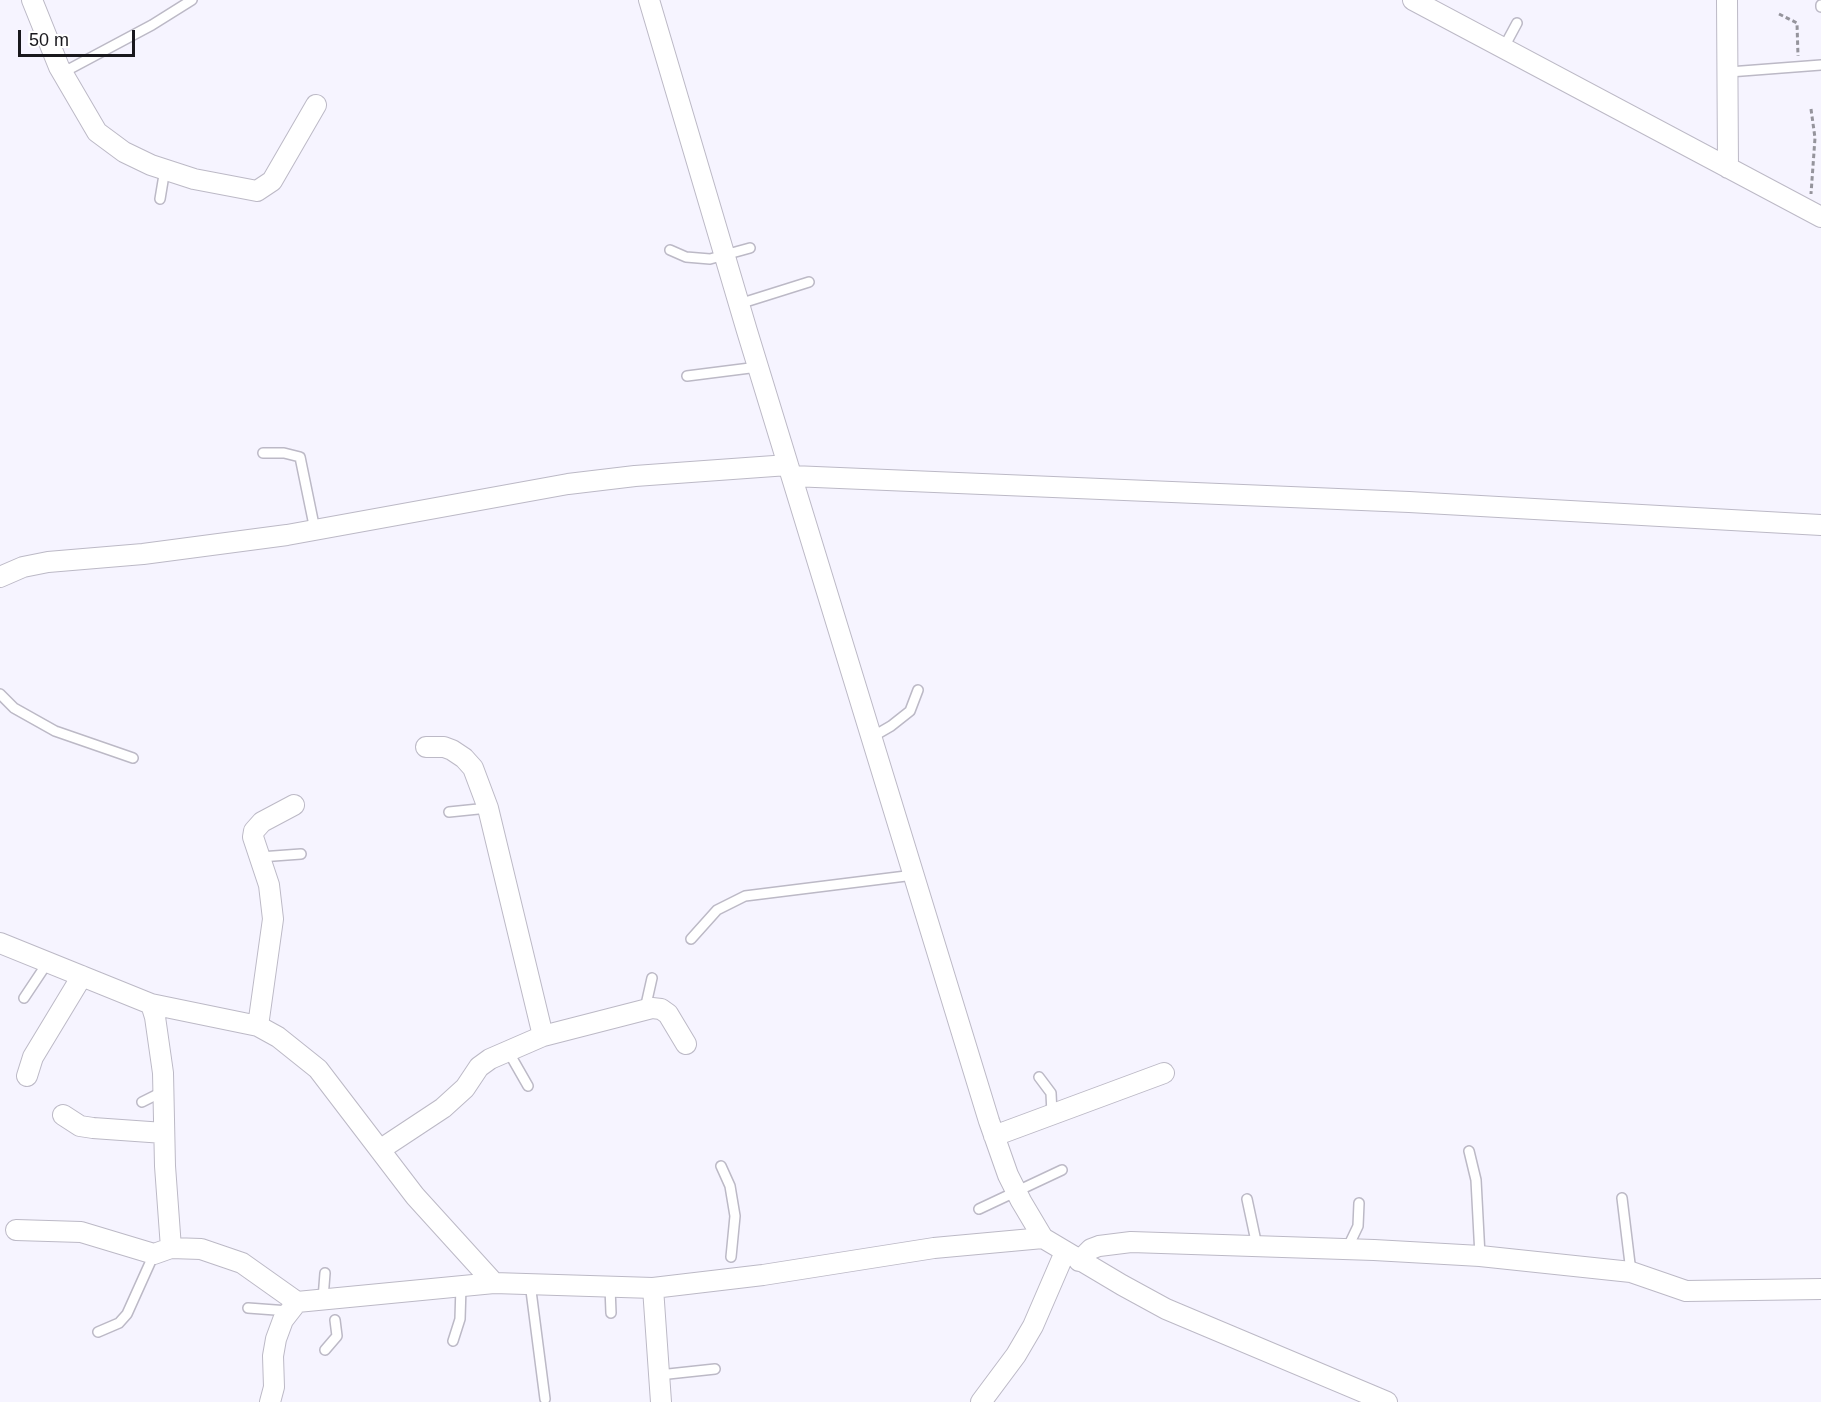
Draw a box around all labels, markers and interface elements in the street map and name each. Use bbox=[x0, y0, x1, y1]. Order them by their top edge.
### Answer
scale bar bbox=[21, 18, 138, 56]
text: 50 m bbox=[29, 30, 69, 50]

